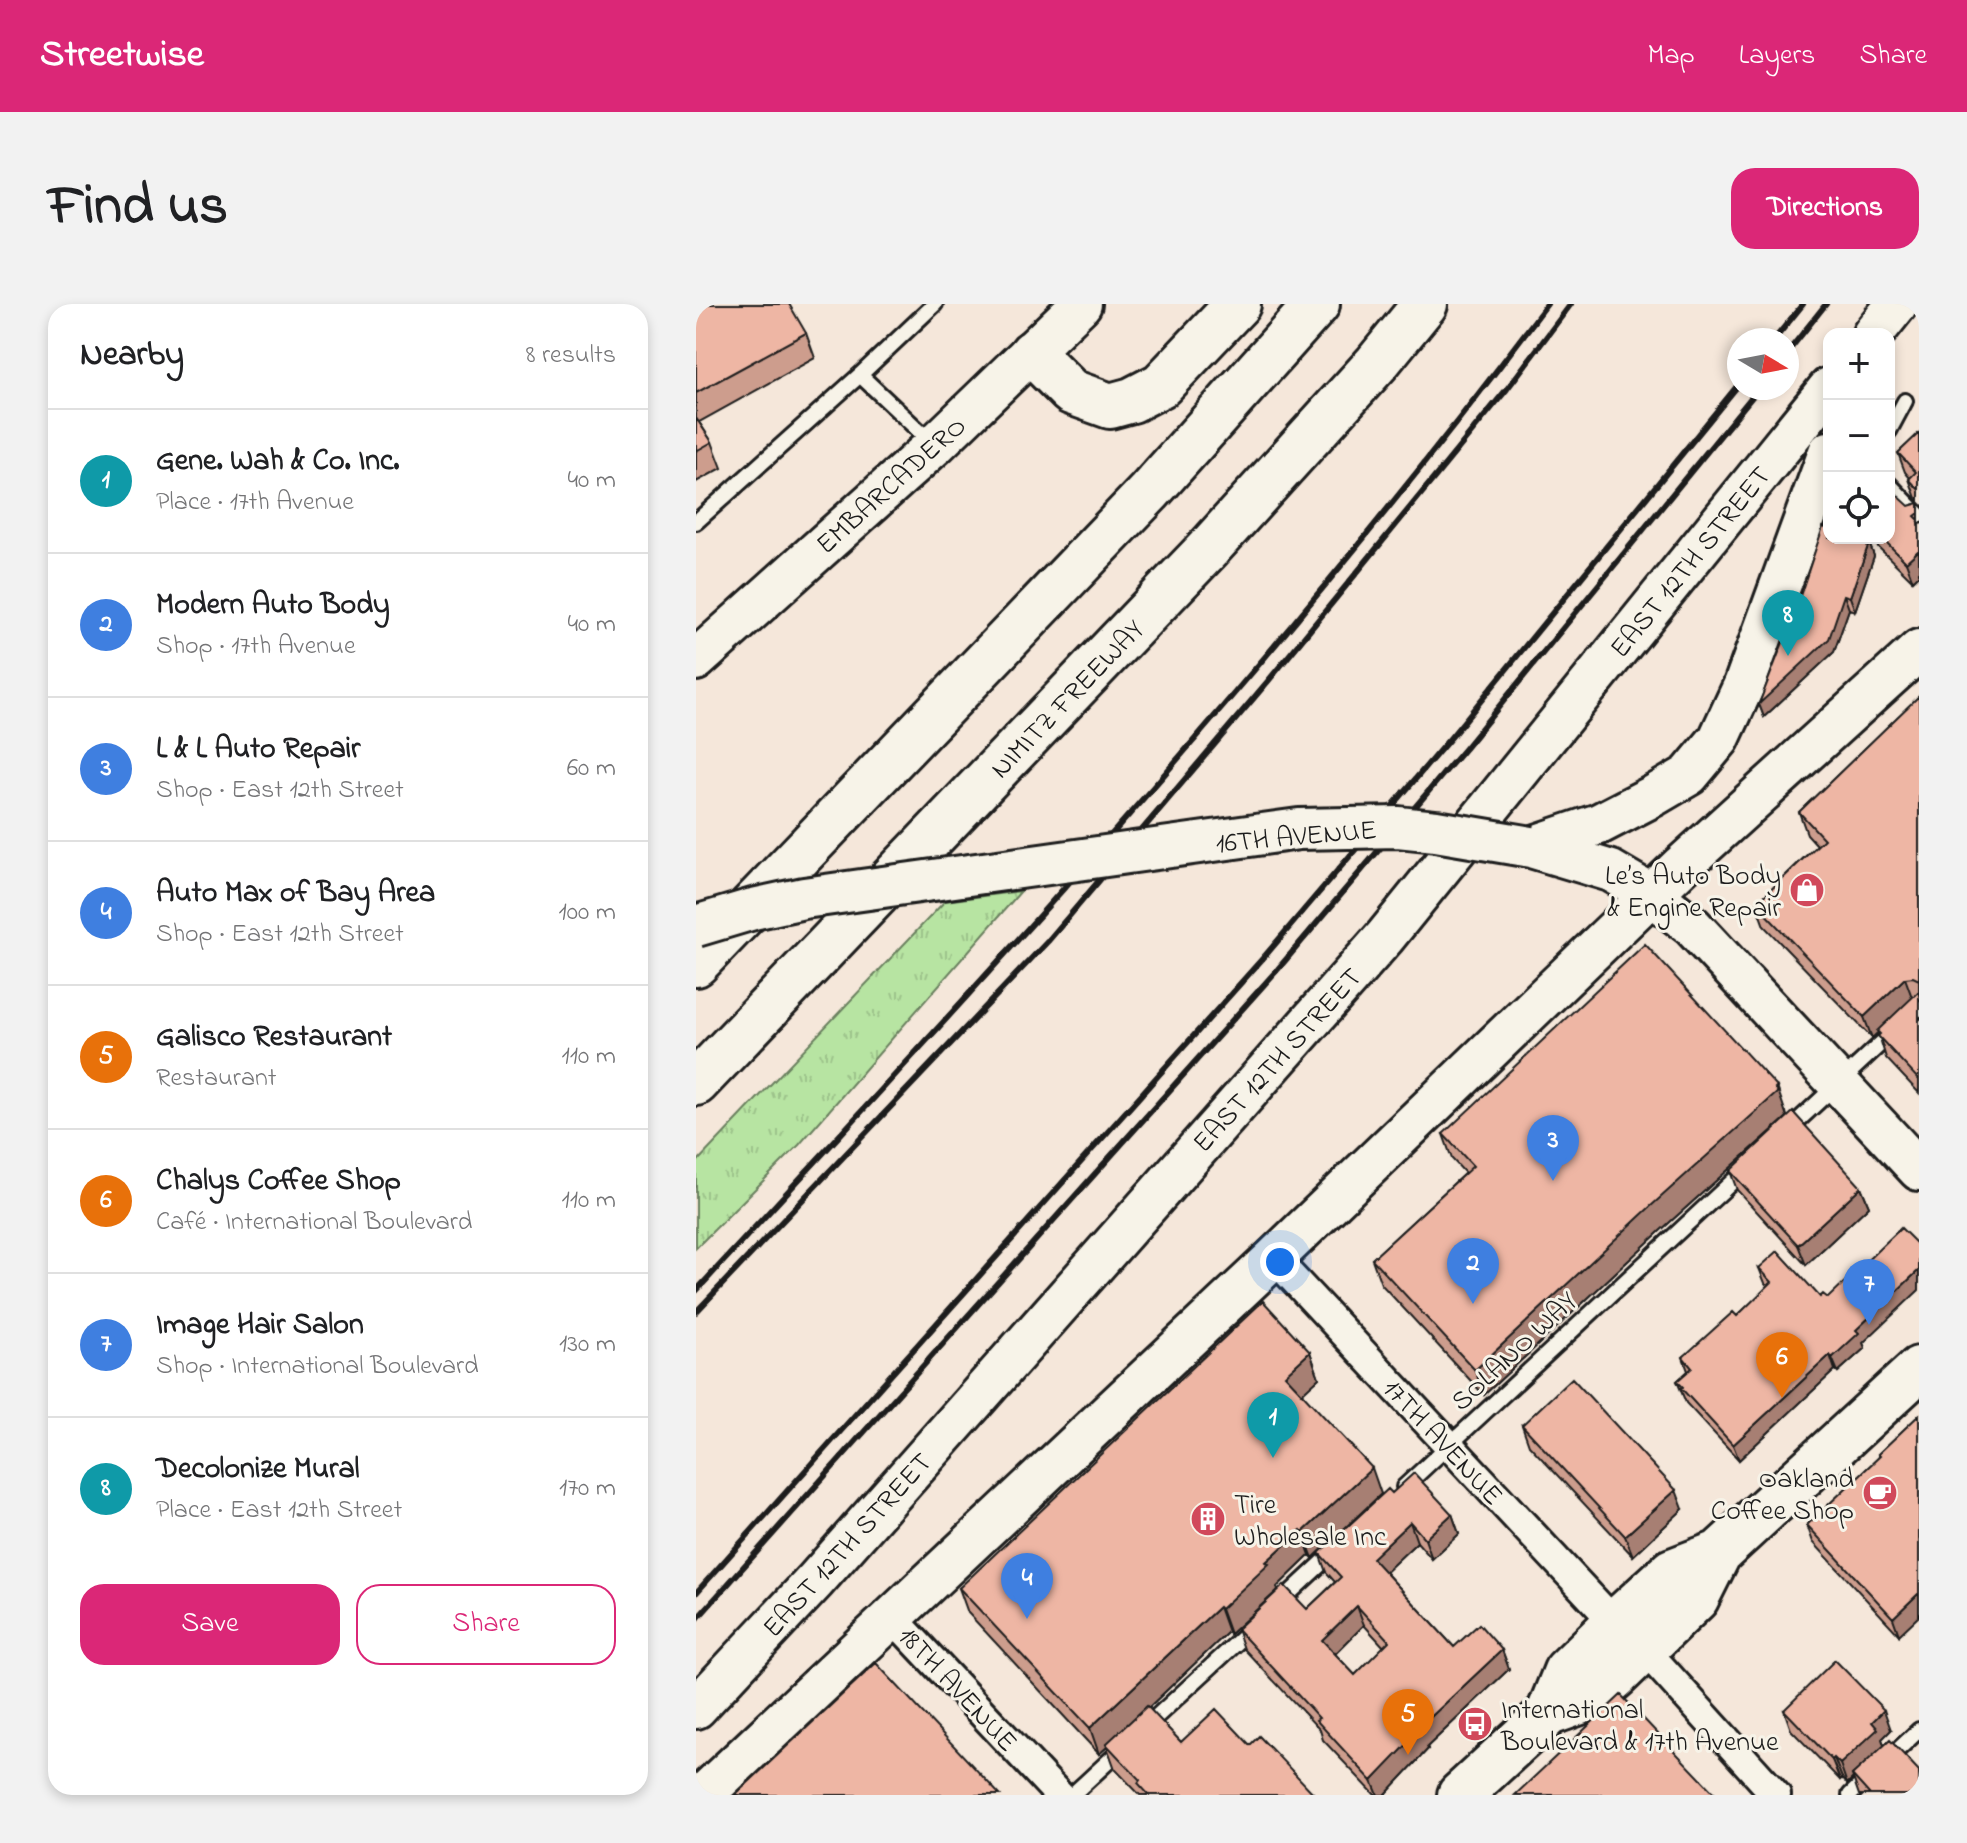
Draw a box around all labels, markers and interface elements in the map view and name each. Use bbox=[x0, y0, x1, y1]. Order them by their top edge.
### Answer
text: Streetwise bbox=[40, 28, 204, 84]
text: Map bbox=[1647, 36, 1695, 77]
text: Layers bbox=[1739, 36, 1815, 77]
text: Share bbox=[1859, 36, 1927, 77]
text: Find us bbox=[48, 168, 228, 249]
button: Directions bbox=[1731, 168, 1919, 249]
north arrow bbox=[1727, 328, 1799, 400]
map controls bbox=[1823, 328, 1895, 544]
button: + bbox=[1823, 328, 1895, 400]
text: Nearby bbox=[80, 331, 184, 381]
text: 8 results bbox=[526, 337, 616, 375]
button: − bbox=[1823, 400, 1895, 472]
street label: EMBARCADERO bbox=[808, 408, 977, 565]
text: Gene. Wah & Co. Inc. bbox=[156, 440, 399, 484]
street label: EAST 12TH STREET bbox=[1601, 458, 1782, 668]
text: 1 bbox=[102, 462, 110, 500]
text: 40 m bbox=[567, 462, 616, 500]
button: locate bbox=[1823, 472, 1895, 544]
text: Place · 17th Avenue bbox=[156, 484, 354, 522]
text: Modern Auto Body bbox=[156, 584, 390, 628]
pin: 8 bbox=[1762, 590, 1814, 656]
text: 2 bbox=[100, 606, 112, 644]
text: 40 m bbox=[567, 606, 616, 644]
street label: NIMITZ FREEWAY bbox=[982, 612, 1155, 789]
text: Shop · 17th Avenue bbox=[156, 628, 356, 666]
text: L & L Auto Repair bbox=[156, 728, 360, 772]
text: 3 bbox=[101, 750, 111, 788]
text: 60 m bbox=[567, 750, 616, 788]
text: Shop · East 12th Street bbox=[156, 772, 404, 810]
street label: 16TH AVENUE bbox=[1214, 811, 1379, 866]
place label: Le’s Auto Body & Engine Repair bbox=[1605, 857, 1781, 930]
shop icon: Le’s Auto Body & Engine Repair bbox=[1788, 871, 1826, 909]
text: Auto Max of Bay Area bbox=[156, 872, 435, 916]
text: 4 bbox=[101, 894, 111, 932]
text: 100 m bbox=[559, 894, 616, 932]
text: Shop · East 12th Street bbox=[156, 916, 404, 954]
street label: EAST 12TH STREET bbox=[1184, 960, 1373, 1163]
text: Galisco Restaurant bbox=[156, 1016, 392, 1060]
text: 5 bbox=[99, 1038, 113, 1076]
text: 110 m bbox=[562, 1038, 616, 1076]
text: Restaurant bbox=[156, 1060, 276, 1098]
pin: 3 bbox=[1527, 1115, 1579, 1181]
text: Chalys Coffee Shop bbox=[156, 1160, 401, 1204]
text: 6 bbox=[100, 1182, 112, 1220]
text: 110 m bbox=[562, 1182, 616, 1220]
text: Café · International Boulevard bbox=[156, 1204, 472, 1242]
pin: 2 bbox=[1447, 1238, 1499, 1304]
your location bbox=[1260, 1242, 1300, 1282]
pin: 7 bbox=[1843, 1259, 1895, 1325]
street label: SOLANO WAY bbox=[1443, 1283, 1588, 1422]
text: Image Hair Salon bbox=[156, 1304, 364, 1348]
text: 7 bbox=[101, 1326, 111, 1364]
text: 130 m bbox=[559, 1326, 616, 1364]
pin: 6 bbox=[1756, 1332, 1808, 1398]
text: Shop · International Boulevard bbox=[156, 1348, 479, 1386]
street label: 17TH AVENUE bbox=[1372, 1371, 1511, 1516]
pin: 1 bbox=[1247, 1392, 1299, 1458]
street label: EAST 12TH STREET bbox=[754, 1445, 943, 1648]
text: Decolonize Mural bbox=[156, 1448, 360, 1492]
place label: Oakland Coffee Shop bbox=[1711, 1460, 1854, 1533]
text: 8 bbox=[101, 1470, 111, 1508]
text: 170 m bbox=[559, 1470, 616, 1508]
cafe icon: Oakland Coffee Shop bbox=[1861, 1474, 1899, 1512]
place label: Tire Wholesale Inc bbox=[1234, 1486, 1387, 1559]
text: Place · East 12th Street bbox=[156, 1492, 402, 1530]
building icon: Tire Wholesale Inc bbox=[1189, 1500, 1227, 1538]
pin: 4 bbox=[1001, 1553, 1053, 1619]
button: Save bbox=[80, 1584, 340, 1665]
button: Share bbox=[356, 1584, 616, 1665]
street label: 18TH AVENUE bbox=[887, 1618, 1026, 1763]
pin: 5 bbox=[1382, 1689, 1434, 1755]
place label: International Boulevard & 17th Avenue bbox=[1500, 1691, 1779, 1764]
bus stop icon: International Boulevard & 17th Avenue bbox=[1456, 1705, 1494, 1743]

